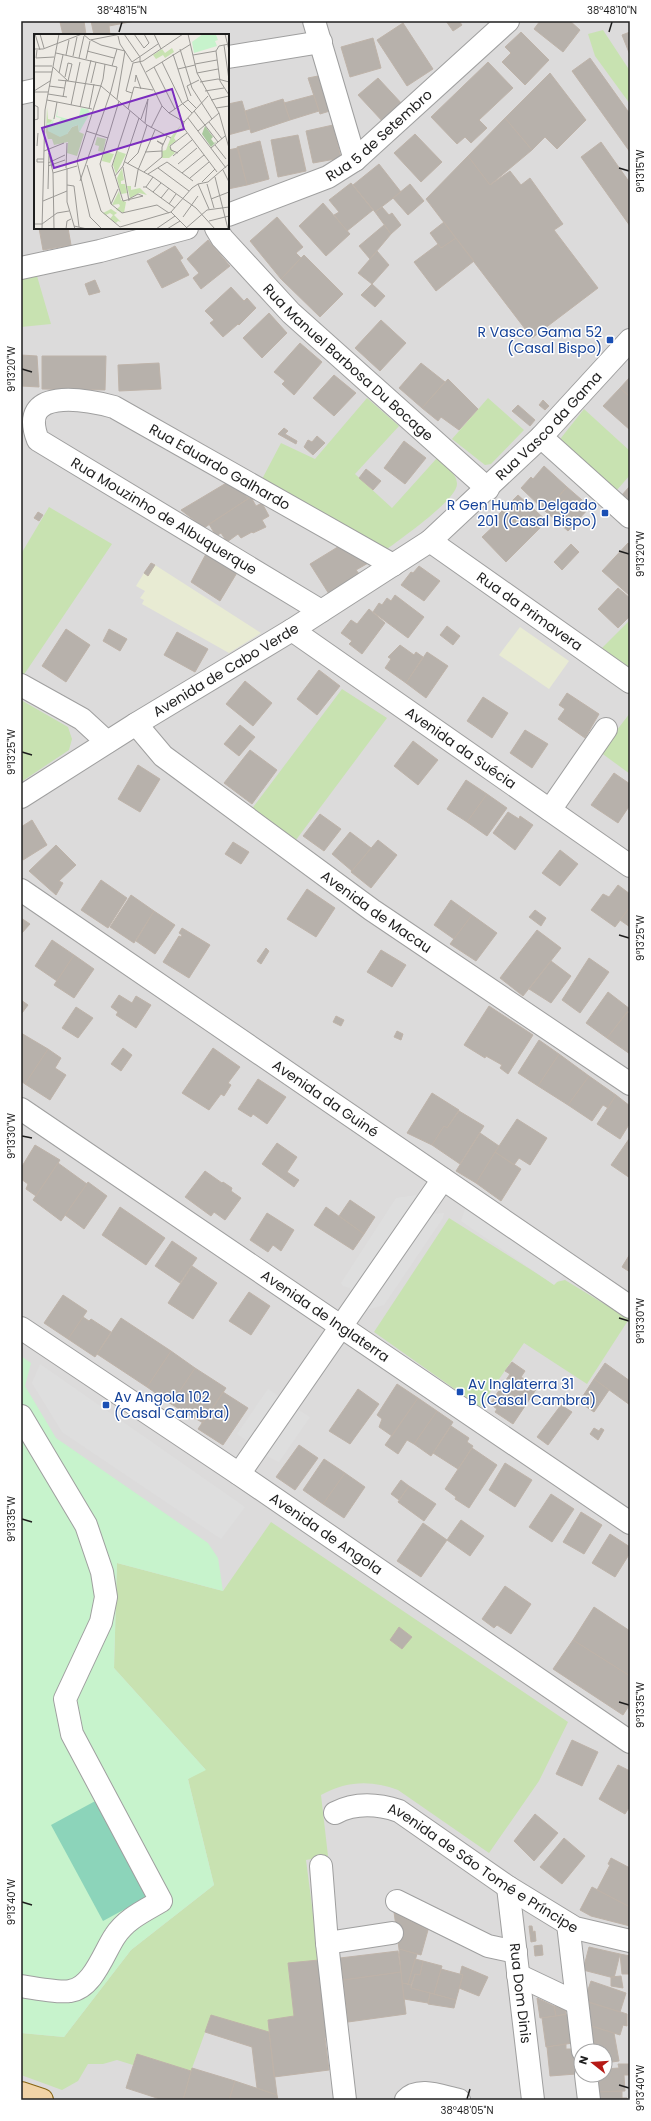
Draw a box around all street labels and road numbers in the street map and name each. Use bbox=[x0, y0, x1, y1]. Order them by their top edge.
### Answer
street label: Rua 5 de Setembro bbox=[322, 85, 437, 186]
street label: Rua Manuel Barbosa Du Bocage bbox=[259, 279, 438, 446]
street label: Rua Vasco da Gama bbox=[491, 367, 606, 485]
street label: Rua Eduardo Galhardo bbox=[146, 419, 294, 515]
street label: Rua Mouzinho de Albuquerque bbox=[67, 452, 261, 580]
street label: Rua da Primavera bbox=[473, 567, 587, 656]
street label: Avenida de Cabo Verde bbox=[149, 618, 303, 722]
street label: Avenida da Suécia bbox=[401, 702, 520, 794]
street label: Avenida de Macau bbox=[317, 866, 436, 958]
street label: Avenida da Guiné bbox=[268, 1055, 383, 1142]
street label: Avenida de Inglaterra bbox=[257, 1265, 394, 1367]
street label: Avenida de Angola bbox=[266, 1488, 387, 1579]
street label: Avenida de São Tomé e Príncipe bbox=[385, 1798, 582, 1938]
street label: Rua Dom Dinis bbox=[505, 1942, 536, 2045]

